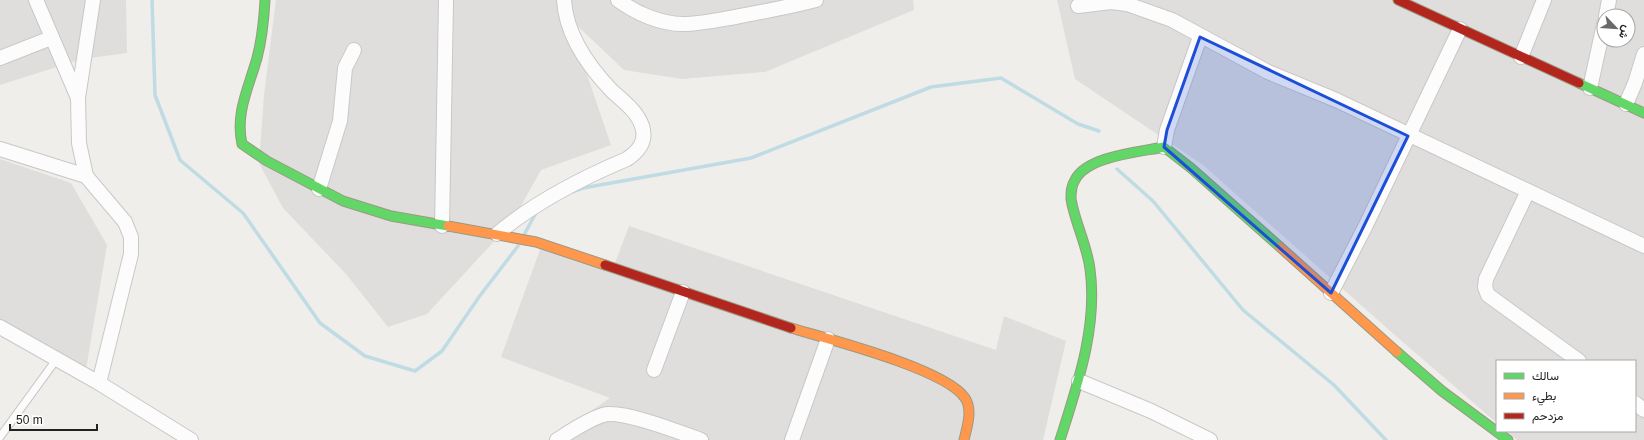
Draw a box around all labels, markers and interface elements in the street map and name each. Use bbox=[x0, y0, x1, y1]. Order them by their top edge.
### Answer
north arrow bbox=[1596, 8, 1636, 48]
text: ش bbox=[1616, 23, 1633, 41]
legend bbox=[1496, 360, 1636, 432]
text: سالك bbox=[1532, 369, 1559, 383]
text: بطيء bbox=[1532, 389, 1556, 406]
scale bar bbox=[10, 406, 97, 432]
text: مزدحم bbox=[1532, 409, 1563, 424]
text: 50 m bbox=[16, 413, 43, 427]

